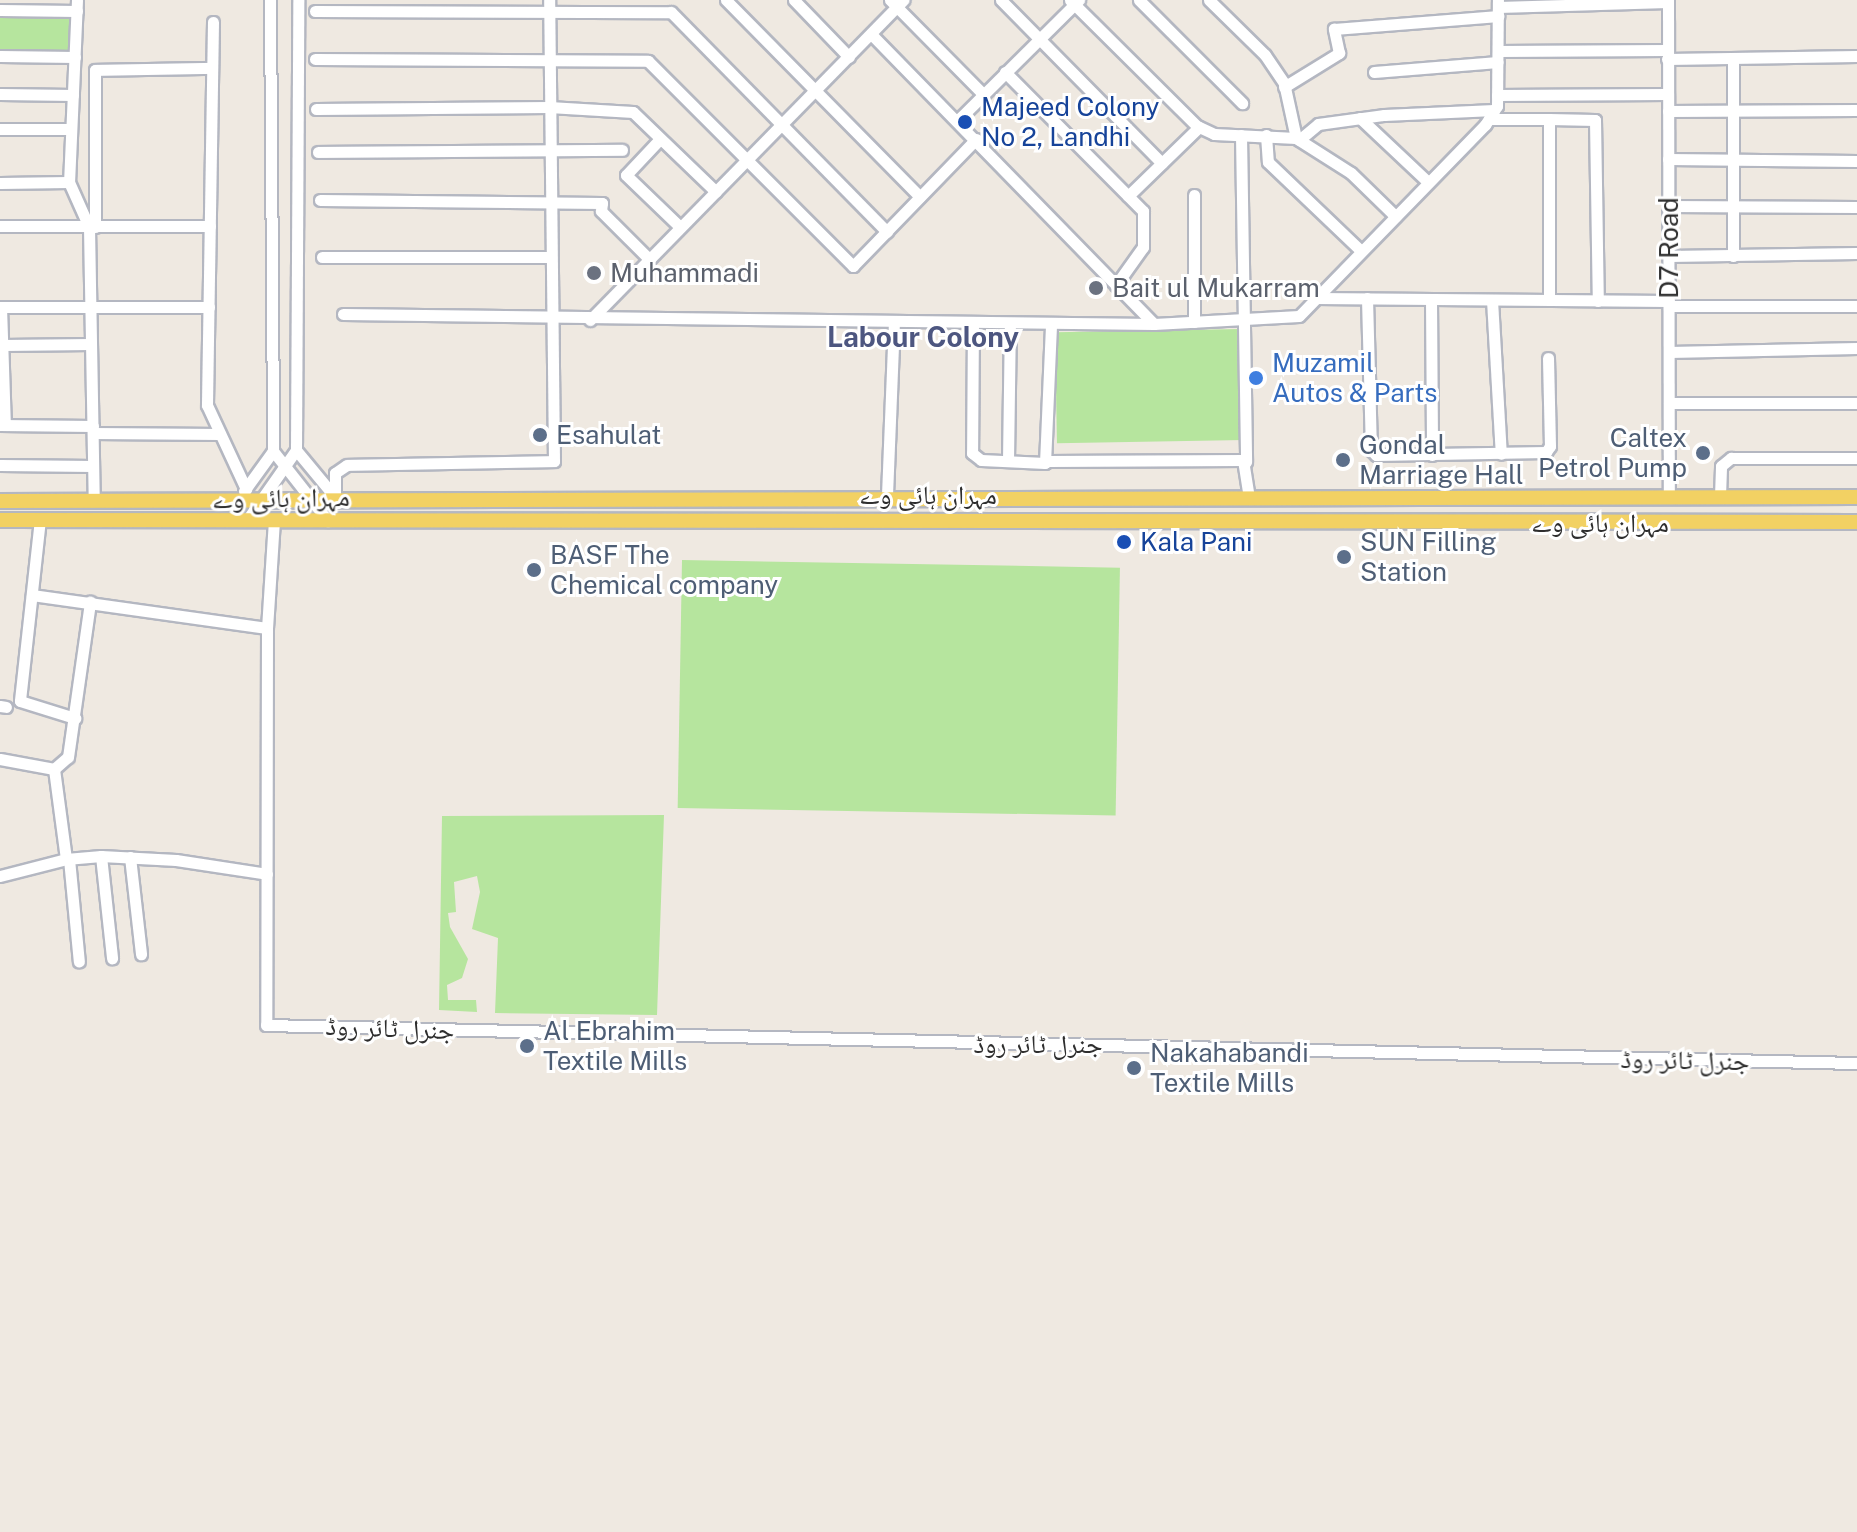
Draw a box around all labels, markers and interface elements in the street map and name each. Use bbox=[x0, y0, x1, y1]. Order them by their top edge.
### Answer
place label: Majeed Colony No 2, Landhi bbox=[981, 91, 1159, 152]
marker: Majeed Colony No 2, Landhi bbox=[956, 113, 974, 131]
street label: D7 Road bbox=[1653, 197, 1685, 299]
place label: Muhammadi bbox=[610, 257, 759, 289]
marker: Muhammadi bbox=[585, 264, 603, 282]
place label: Bait ul Mukarram bbox=[1112, 272, 1320, 304]
marker: Bait ul Mukarram bbox=[1087, 279, 1105, 297]
district label: Labour Colony bbox=[827, 320, 1019, 354]
place label: Muzamil Autos & Parts bbox=[1272, 347, 1438, 408]
marker: Muzamil Autos & Parts bbox=[1247, 369, 1265, 387]
place label: Esahulat bbox=[556, 419, 661, 451]
place label: Caltex Petrol Pump bbox=[1538, 422, 1687, 484]
marker: Esahulat bbox=[531, 426, 549, 444]
place label: Gondal Marriage Hall bbox=[1359, 429, 1524, 490]
marker: Caltex Petrol Pump bbox=[1694, 444, 1712, 462]
marker: Gondal Marriage Hall bbox=[1334, 451, 1352, 469]
street label: مہران ہائی وے bbox=[859, 479, 997, 511]
street label: مہران ہائی وے bbox=[212, 481, 350, 515]
street label: مہران ہائی وے bbox=[1531, 507, 1669, 539]
place label: Kala Pani bbox=[1140, 526, 1252, 558]
place label: SUN Filling Station bbox=[1360, 526, 1497, 588]
marker: Kala Pani bbox=[1115, 533, 1133, 551]
place label: BASF The Chemical company bbox=[550, 539, 778, 600]
marker: SUN Filling Station bbox=[1335, 548, 1353, 566]
marker: BASF The Chemical company bbox=[525, 561, 543, 579]
street label: جنرل ٹائر روڈ bbox=[325, 1010, 455, 1046]
place label: Al Ebrahim Textile Mills bbox=[543, 1015, 687, 1076]
street label: جنرل ٹائر روڈ bbox=[974, 1028, 1102, 1060]
marker: Al Ebrahim Textile Mills bbox=[518, 1037, 536, 1055]
place label: Nakahabandi Textile Mills bbox=[1150, 1037, 1309, 1098]
street label: جنرل ٹائر روڈ bbox=[1620, 1043, 1750, 1077]
marker: Nakahabandi Textile Mills bbox=[1125, 1059, 1143, 1077]

